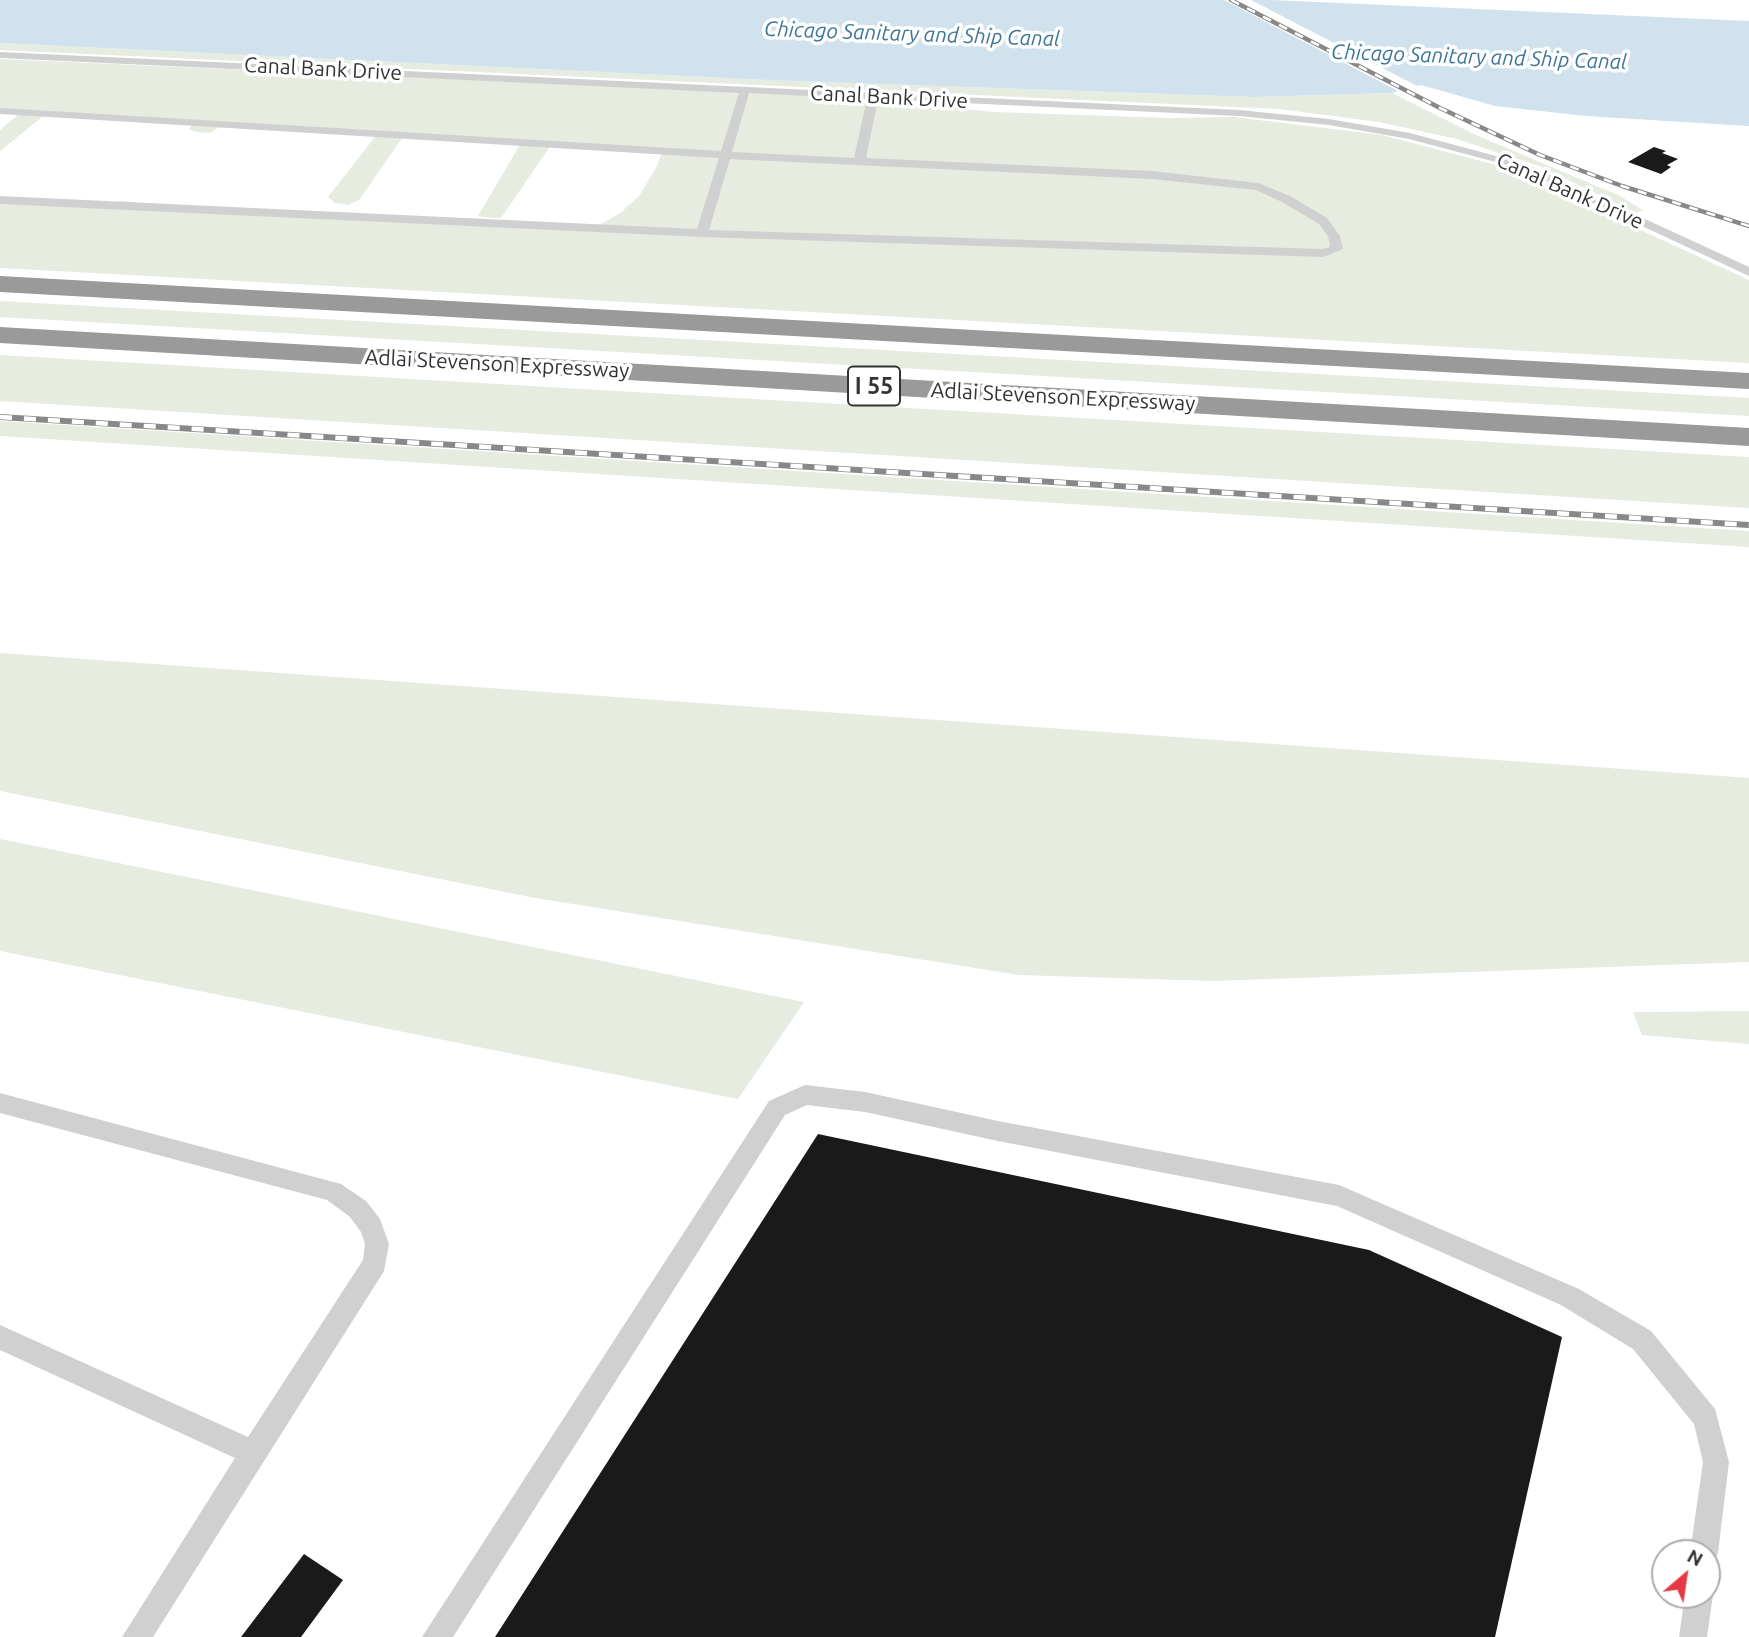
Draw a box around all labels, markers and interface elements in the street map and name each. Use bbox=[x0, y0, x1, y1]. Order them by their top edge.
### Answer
water label: Chicago Sanitary and Ship Canal bbox=[764, 16, 1060, 52]
water label: Chicago Sanitary and Ship Canal bbox=[1331, 39, 1627, 75]
street label: Canal Bank Drive bbox=[243, 52, 403, 86]
street label: Canal Bank Drive bbox=[809, 80, 969, 114]
street label: Canal Bank Drive bbox=[1493, 147, 1647, 235]
street label: Adlai Stevenson Expressway bbox=[364, 344, 630, 384]
road number: I 55 bbox=[848, 366, 900, 406]
street label: Adlai Stevenson Expressway bbox=[930, 377, 1196, 417]
north arrow bbox=[1651, 1539, 1721, 1609]
text: N bbox=[1684, 1544, 1707, 1570]

